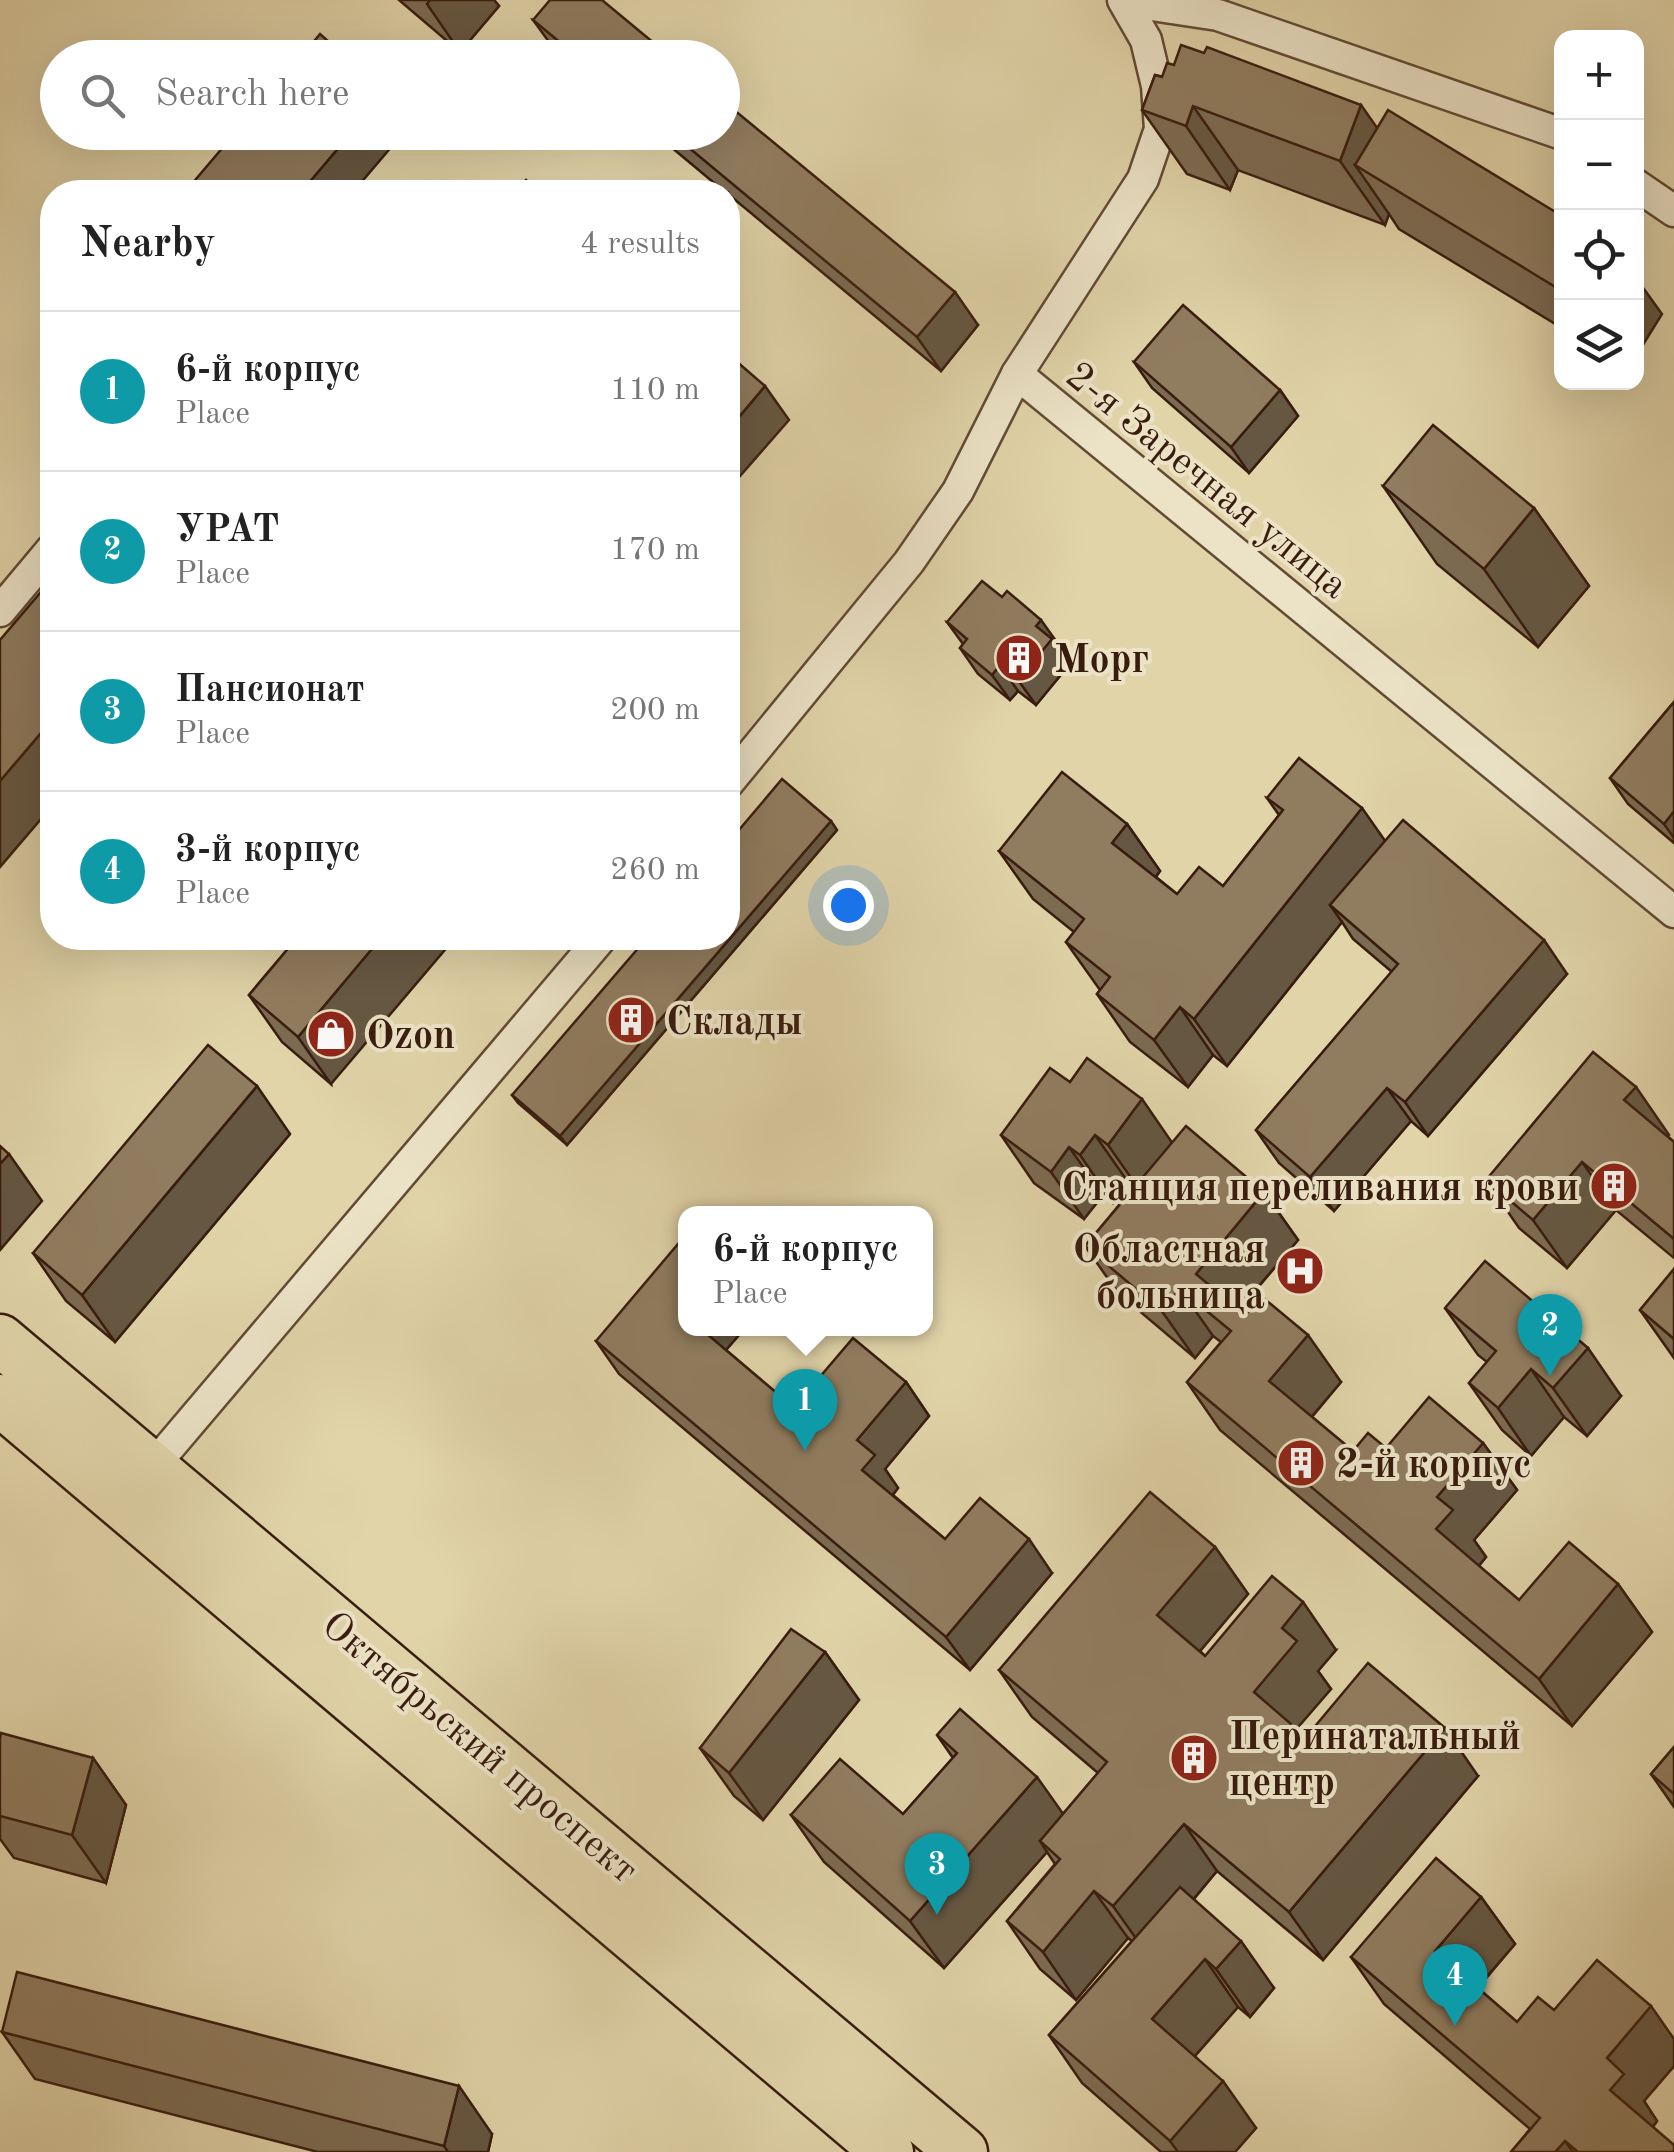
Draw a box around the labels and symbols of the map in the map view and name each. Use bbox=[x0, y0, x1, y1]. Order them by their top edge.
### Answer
street label: 2-я Заречная улица bbox=[1057, 356, 1354, 608]
building icon: Морг bbox=[993, 632, 1045, 684]
place label: Морг bbox=[1054, 642, 1149, 682]
your location bbox=[823, 880, 874, 931]
building icon: Склады bbox=[605, 994, 657, 1046]
place label: Склады bbox=[666, 1004, 803, 1044]
shop icon: Ozon bbox=[305, 1008, 357, 1060]
place label: Ozon bbox=[366, 1018, 455, 1058]
building icon: Станция переливания крови bbox=[1588, 1160, 1640, 1212]
place label: Станция переливания крови bbox=[1061, 1170, 1579, 1210]
place label: Областная больница bbox=[1073, 1232, 1265, 1318]
hospital icon: Областная больница bbox=[1274, 1245, 1326, 1297]
pin: 2 bbox=[1518, 1294, 1582, 1376]
pin: 1 bbox=[772, 1368, 838, 1451]
building icon: 2-й корпус bbox=[1275, 1437, 1327, 1489]
place label: 2-й корпус bbox=[1336, 1447, 1532, 1487]
street label: Октябрьский проспект bbox=[313, 1606, 644, 1892]
place label: Перинатальный центр bbox=[1229, 1719, 1521, 1805]
building icon: Перинатальный центр bbox=[1168, 1732, 1220, 1784]
pin: 3 bbox=[904, 1832, 970, 1915]
pin: 4 bbox=[1422, 1944, 1488, 2026]

